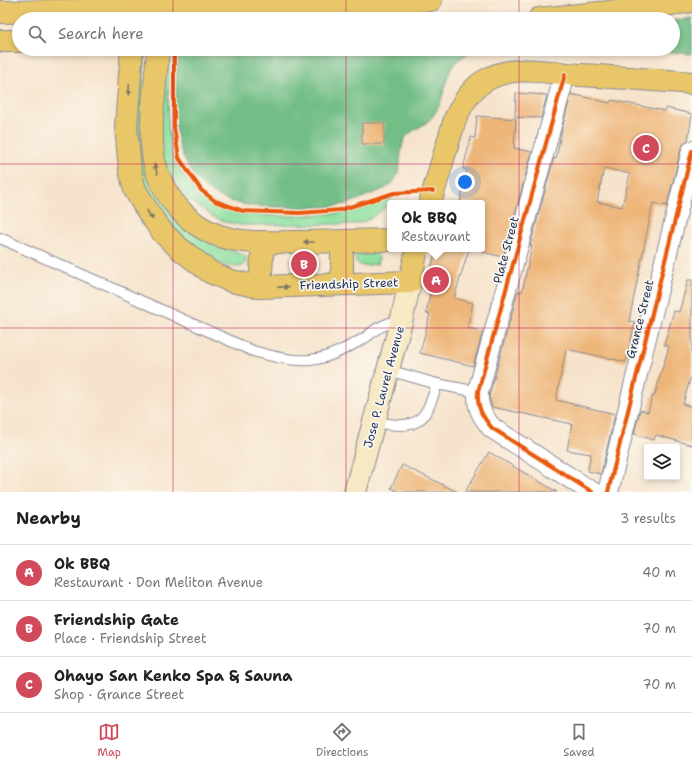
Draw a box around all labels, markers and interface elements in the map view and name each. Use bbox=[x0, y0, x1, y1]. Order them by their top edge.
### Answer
search box bbox=[12, 12, 680, 56]
icon: search bbox=[26, 23, 48, 45]
text: Search here bbox=[58, 24, 144, 44]
one-way arrow bbox=[125, 84, 132, 96]
pin: C bbox=[633, 133, 659, 163]
one-way arrow bbox=[153, 163, 159, 175]
your location bbox=[455, 172, 475, 192]
popup bbox=[387, 200, 485, 252]
text: Ok BBQ bbox=[401, 208, 457, 228]
one-way arrow bbox=[147, 209, 154, 221]
street label: Plate Street bbox=[489, 215, 523, 285]
text: Restaurant bbox=[401, 228, 471, 245]
one-way arrow bbox=[302, 239, 315, 245]
pin: B bbox=[291, 249, 317, 279]
pin: A bbox=[423, 265, 449, 295]
street label: Friendship Street bbox=[299, 274, 399, 294]
street label: Grance Street bbox=[622, 278, 658, 360]
one-way arrow bbox=[277, 284, 290, 290]
street label: Jose P. Laurel Avenue bbox=[360, 324, 408, 450]
map controls bbox=[644, 444, 680, 480]
button: layers bbox=[644, 444, 680, 480]
text: Nearby bbox=[16, 507, 81, 529]
text: 3 results bbox=[620, 510, 676, 527]
text: Ok BBQ bbox=[54, 554, 110, 574]
text: A bbox=[24, 564, 34, 581]
text: 40 m bbox=[642, 564, 676, 581]
text: Restaurant · Don Meliton Avenue bbox=[54, 574, 263, 591]
text: Friendship Gate bbox=[54, 610, 179, 630]
text: B bbox=[25, 620, 33, 637]
text: 70 m bbox=[642, 620, 676, 637]
text: Place · Friendship Street bbox=[54, 630, 207, 647]
text: Ohayo San Kenko Spa & Sauna bbox=[54, 666, 293, 686]
text: C bbox=[25, 676, 33, 693]
text: 70 m bbox=[642, 676, 676, 693]
text: Shop · Grance Street bbox=[54, 686, 184, 703]
tab: Map bbox=[97, 721, 121, 760]
tab: Directions bbox=[316, 721, 368, 760]
tab: Saved bbox=[563, 721, 595, 760]

